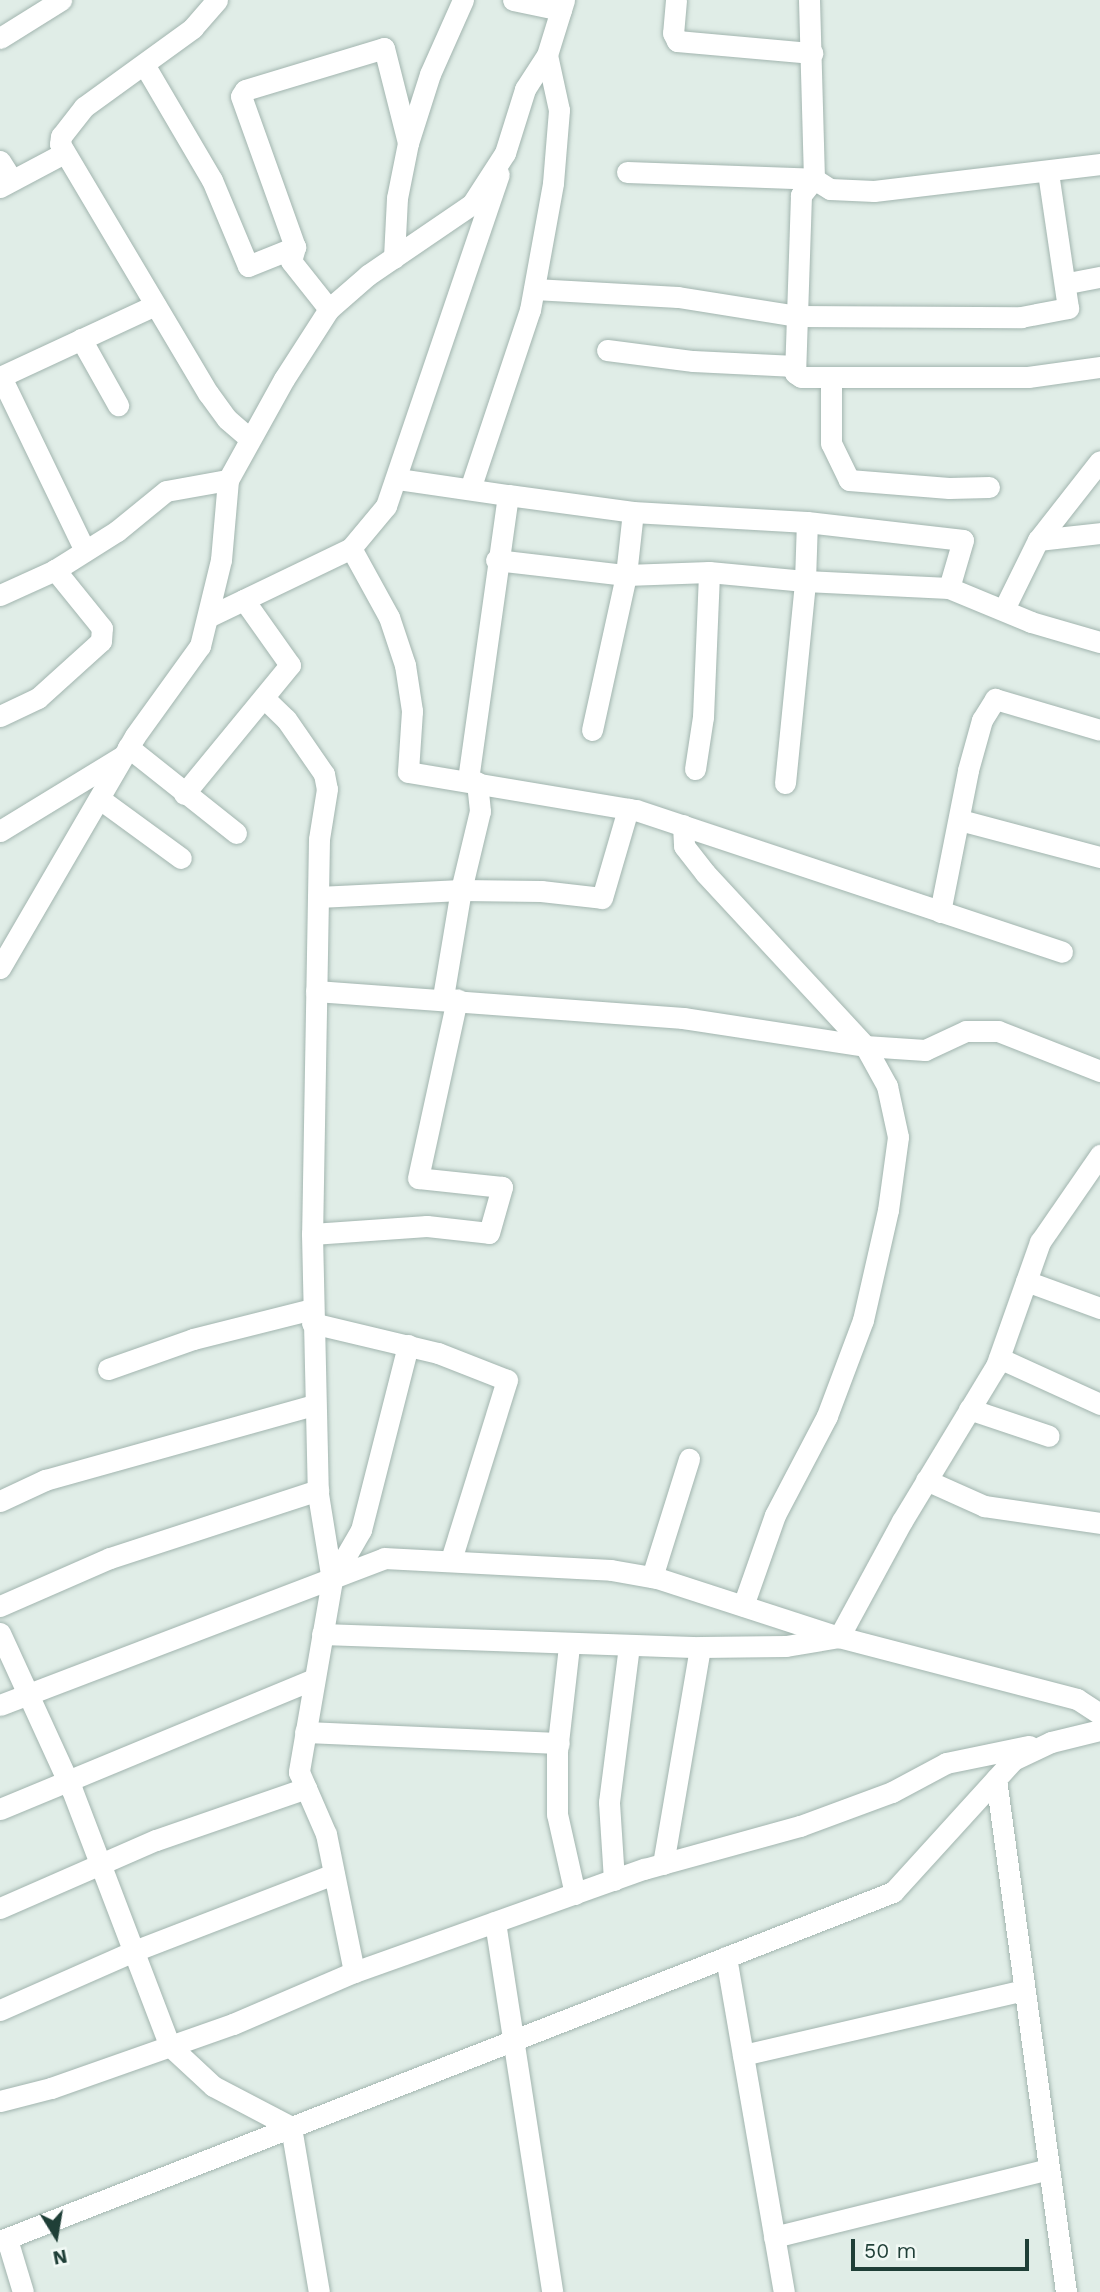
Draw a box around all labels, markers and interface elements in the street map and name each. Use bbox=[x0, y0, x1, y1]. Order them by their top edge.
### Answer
north arrow bbox=[21, 2201, 91, 2271]
scale bar bbox=[855, 2226, 1034, 2270]
text: 50 m bbox=[864, 2238, 916, 2263]
text: N bbox=[51, 2244, 69, 2270]

